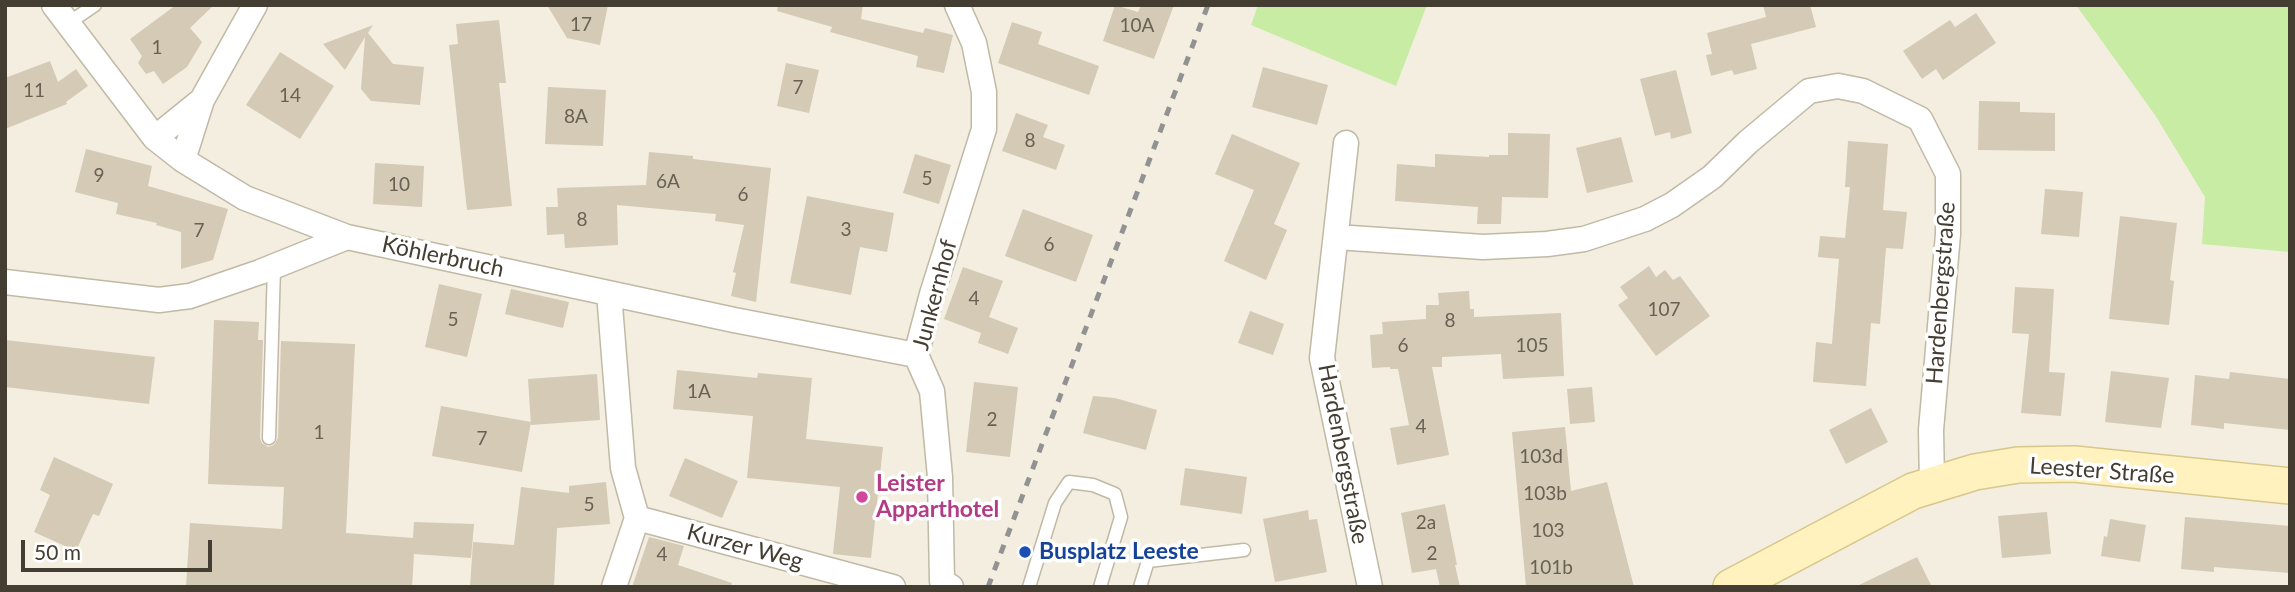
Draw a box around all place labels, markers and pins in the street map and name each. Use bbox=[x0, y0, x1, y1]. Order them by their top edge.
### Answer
place label: Leister Apparthotel bbox=[876, 470, 999, 524]
marker: Leister Apparthotel bbox=[854, 489, 870, 505]
place label: Busplatz Leeste bbox=[1039, 538, 1199, 566]
marker: Busplatz Leeste bbox=[1017, 544, 1033, 560]

